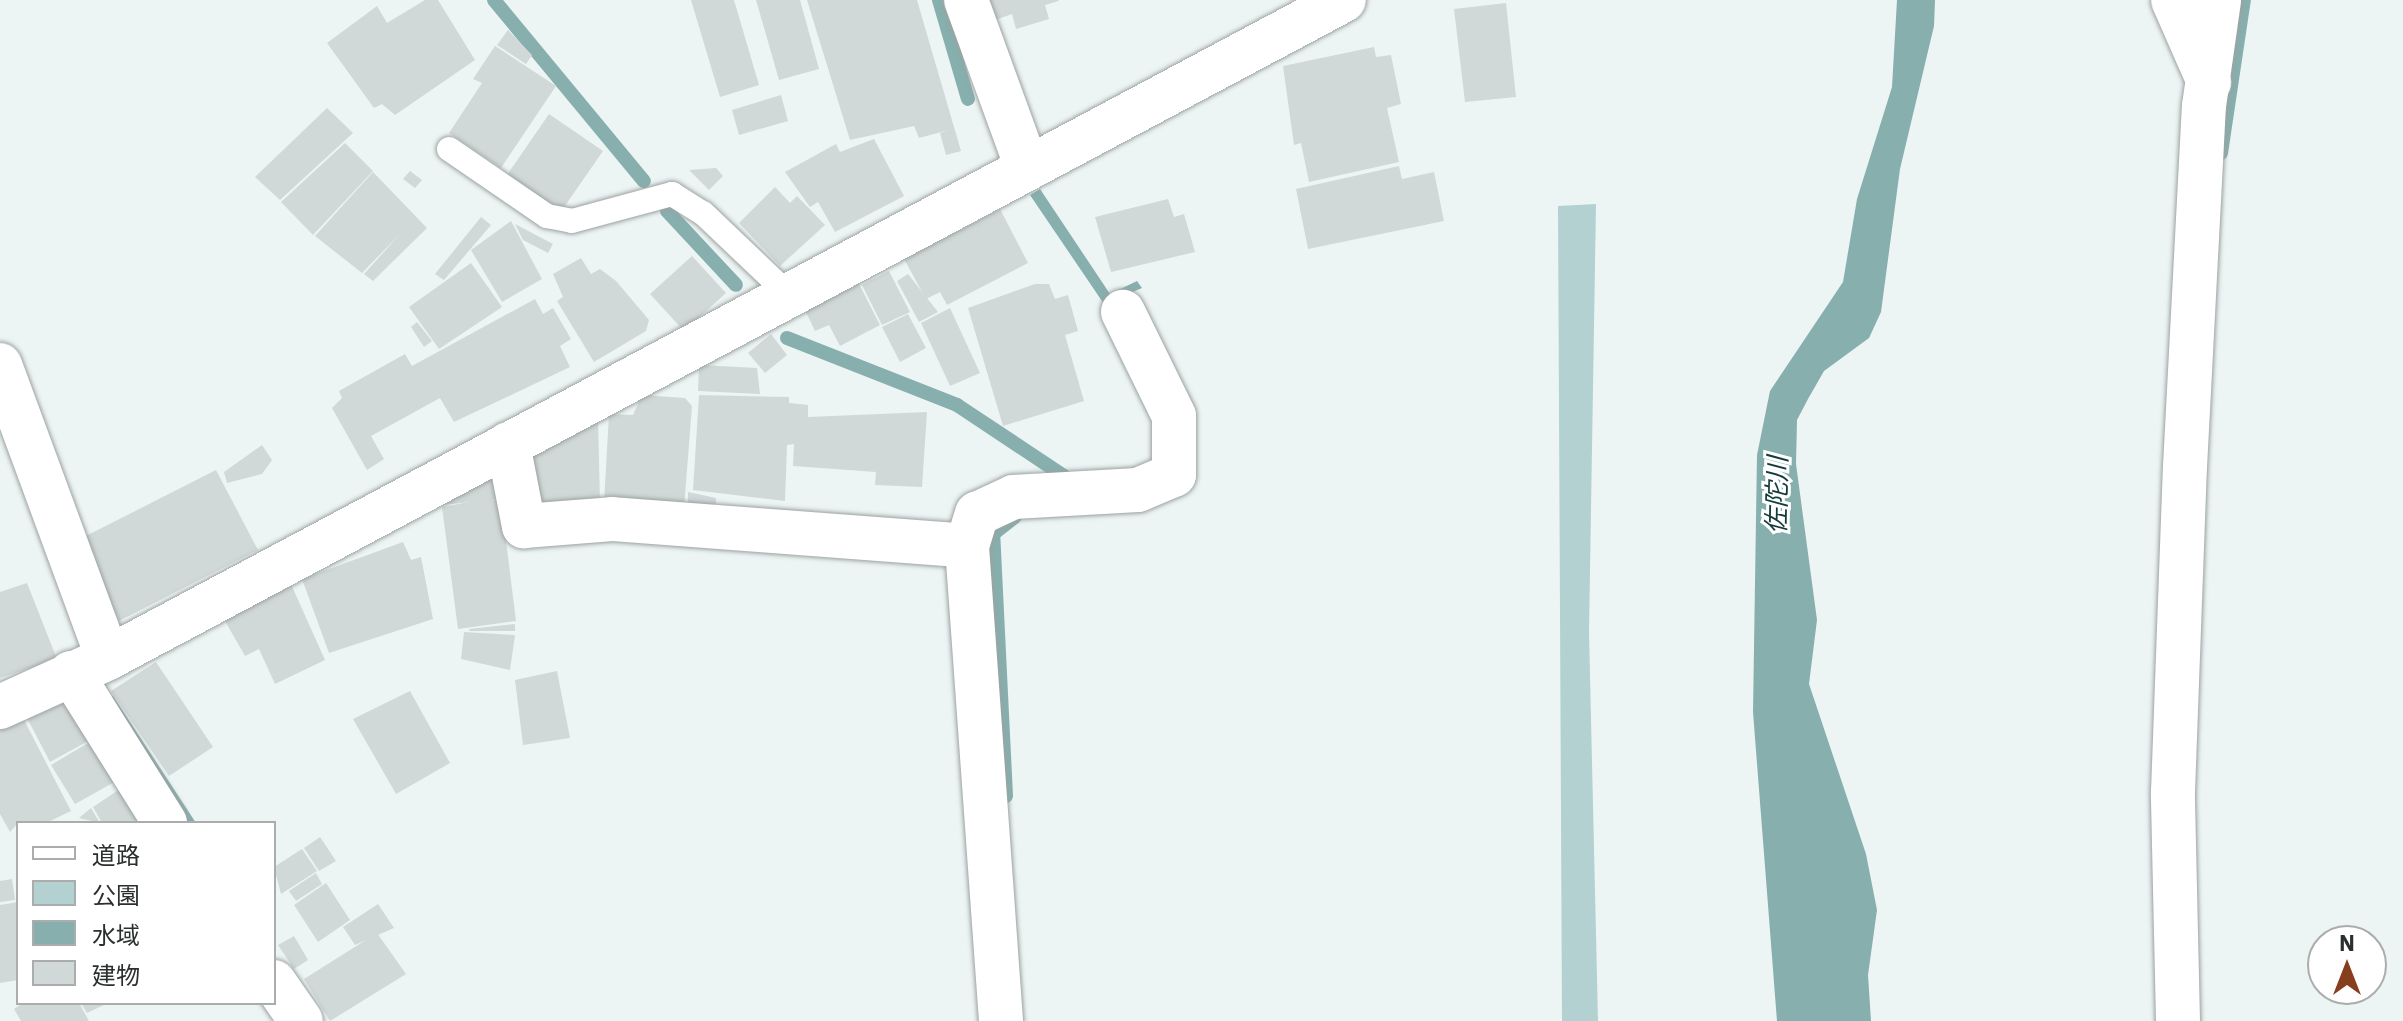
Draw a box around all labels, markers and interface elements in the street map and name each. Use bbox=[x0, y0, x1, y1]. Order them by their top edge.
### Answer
water label: 佐陀川 bbox=[1761, 456, 1793, 534]
legend bbox=[16, 821, 276, 1005]
text: 道路 bbox=[92, 839, 140, 871]
text: 公園 bbox=[92, 879, 140, 911]
text: 水域 bbox=[92, 919, 140, 951]
north arrow bbox=[2307, 925, 2387, 1005]
text: N bbox=[2339, 928, 2355, 957]
text: 建物 bbox=[92, 959, 140, 991]

